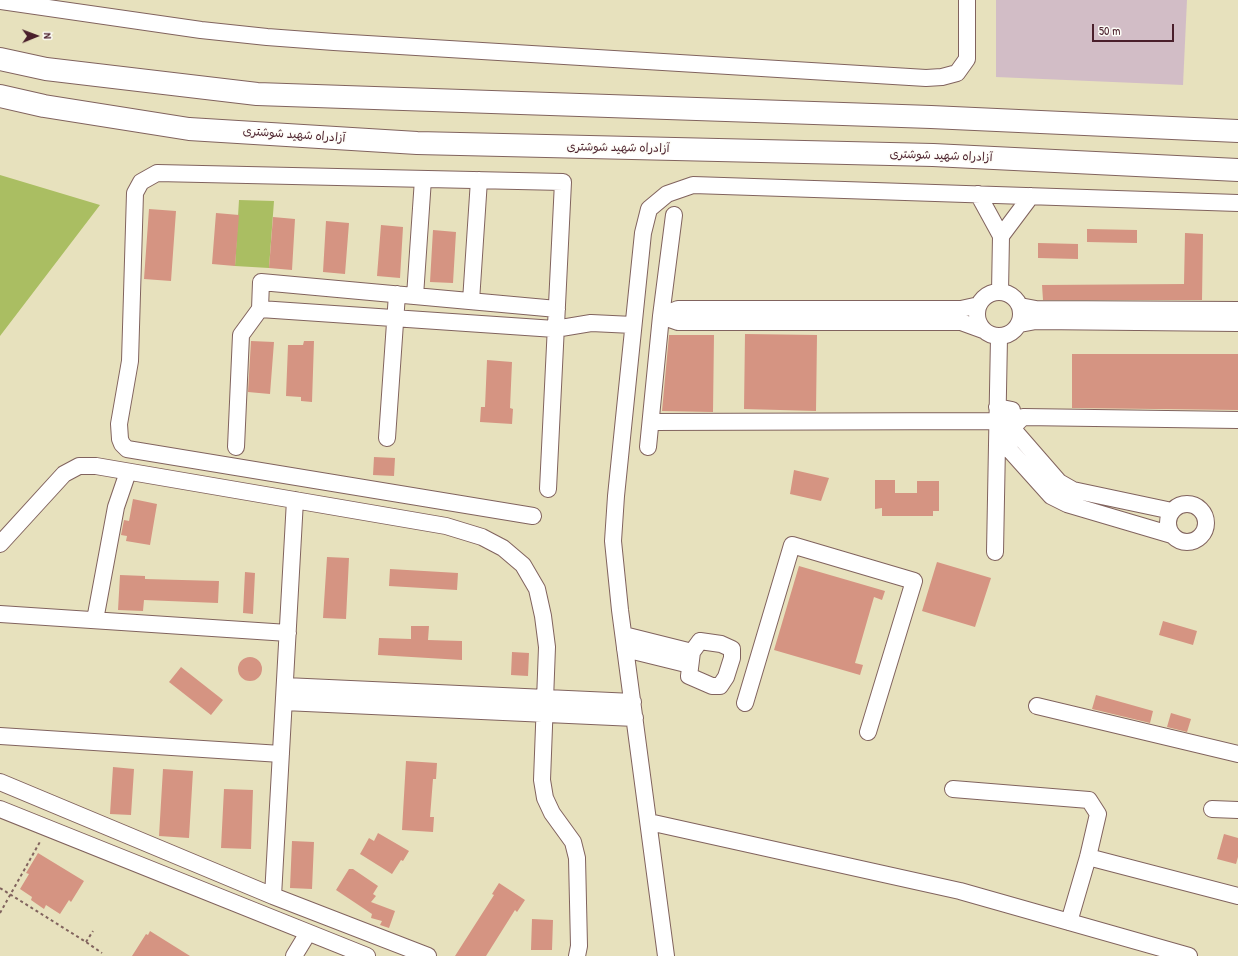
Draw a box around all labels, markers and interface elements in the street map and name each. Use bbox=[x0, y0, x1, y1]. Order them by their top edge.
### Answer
north arrow bbox=[16, 16, 56, 56]
scale bar bbox=[1094, 16, 1176, 42]
text: 50 m bbox=[1099, 22, 1120, 39]
text: N bbox=[41, 33, 55, 39]
street label: آزادراه شهید شوشتری bbox=[242, 124, 346, 146]
street label: آزادراه شهید شوشتری bbox=[566, 140, 670, 156]
street label: آزادراه شهید شوشتری bbox=[889, 147, 993, 165]

